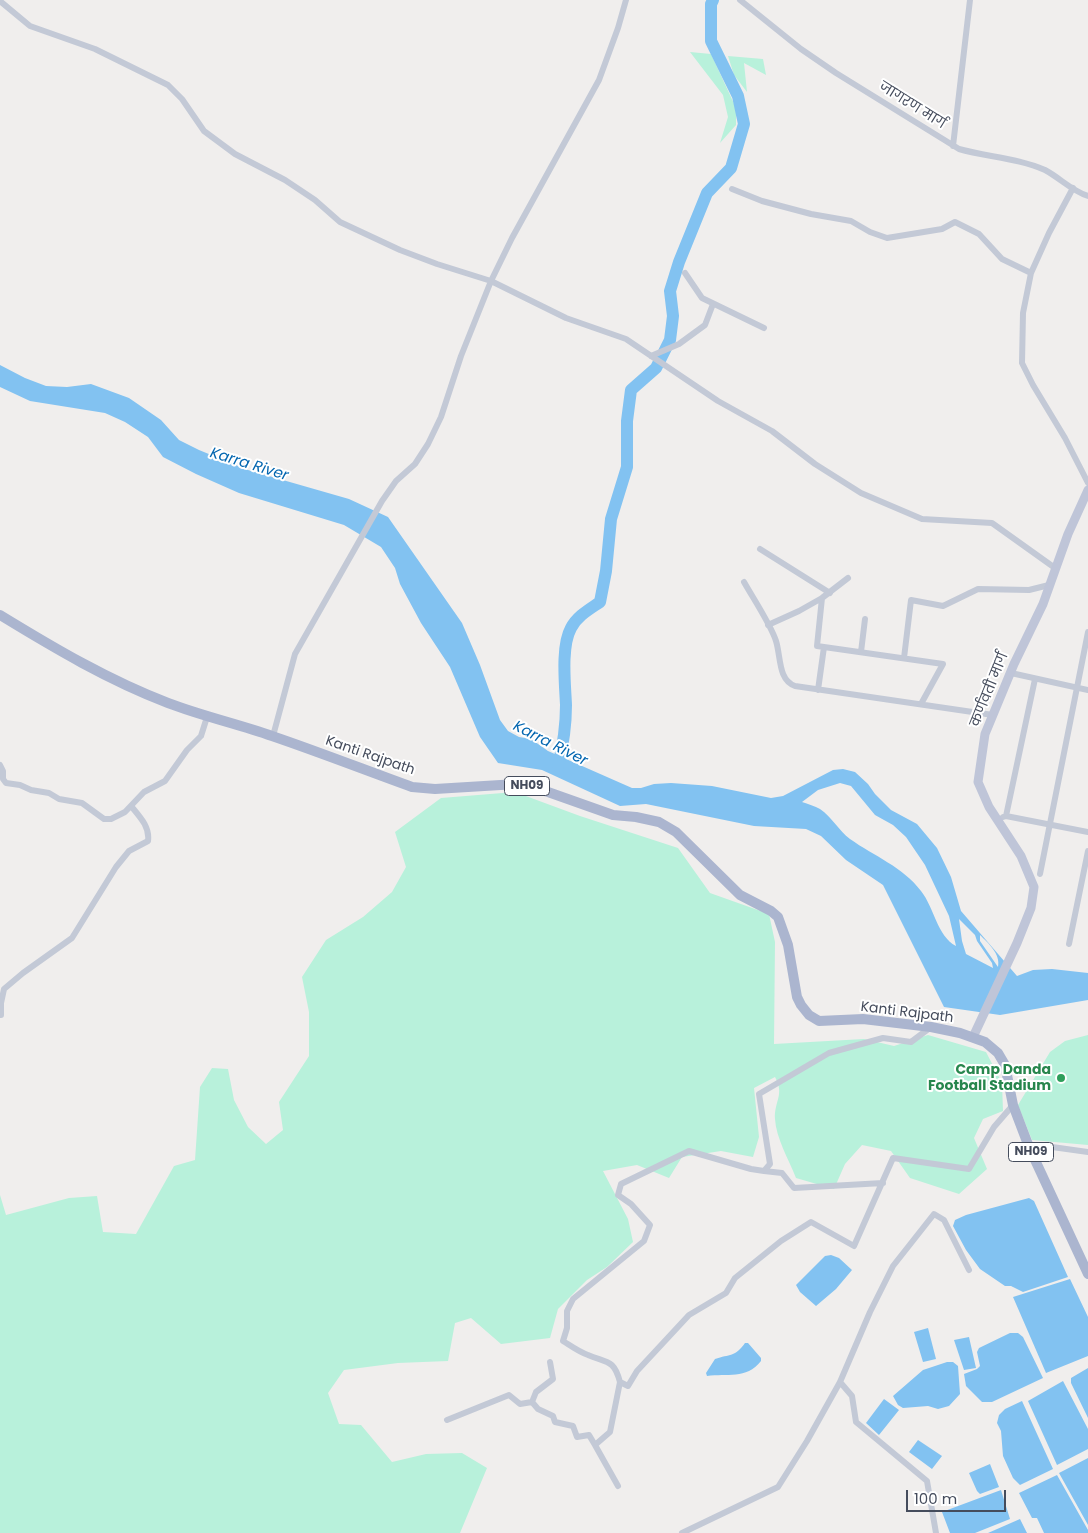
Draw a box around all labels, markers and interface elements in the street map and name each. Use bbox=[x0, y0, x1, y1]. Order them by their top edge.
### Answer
street label: जागरण मार्ग bbox=[876, 79, 948, 133]
water label: Karra River bbox=[208, 445, 290, 485]
street label: कर्णवती मार्ग bbox=[968, 650, 1012, 730]
water label: Karra River bbox=[510, 718, 590, 770]
street label: Kanti Rajpath bbox=[323, 733, 417, 779]
road number: NH09 bbox=[504, 776, 550, 796]
street label: Kanti Rajpath bbox=[860, 999, 954, 1027]
place label: Camp Danda Football Stadium bbox=[928, 1062, 1051, 1094]
marker: Camp Danda Football Stadium bbox=[1055, 1072, 1067, 1084]
road number: NH09 bbox=[1008, 1142, 1054, 1162]
scale bar bbox=[908, 1480, 1008, 1512]
text: 100 m bbox=[914, 1488, 957, 1509]

